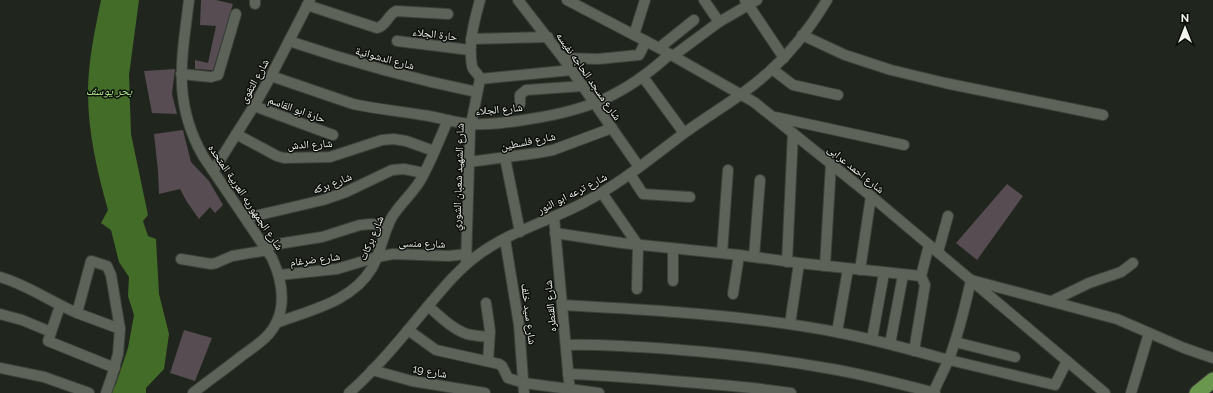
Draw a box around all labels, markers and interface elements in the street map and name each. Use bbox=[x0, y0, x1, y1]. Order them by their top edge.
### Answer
north arrow bbox=[1165, 8, 1205, 48]
text: N bbox=[1181, 12, 1189, 25]
street label: حارة الجلاء bbox=[412, 25, 458, 44]
street label: شارع مسجد الحاجه نفيسه bbox=[553, 30, 624, 123]
street label: شارع الدشوانية bbox=[354, 44, 416, 73]
street label: شارع التقوى bbox=[237, 57, 272, 106]
water label: بحر يوسف bbox=[86, 84, 133, 98]
street label: حارة ابو القاسم bbox=[266, 93, 327, 127]
street label: شارع الجلاء bbox=[475, 101, 523, 118]
street label: شارع الشهيد شعبان الشوري bbox=[450, 123, 469, 231]
street label: شارع فلسطين bbox=[500, 130, 557, 153]
street label: شارع الدش bbox=[287, 137, 333, 152]
street label: شارع الجمهوريه العربية المتحده bbox=[205, 142, 286, 253]
street label: شارع احمد عرابى bbox=[825, 143, 887, 196]
street label: شارع بركه bbox=[311, 170, 354, 197]
street label: شارع ترعه ابو النور bbox=[534, 170, 609, 217]
street label: شارع بركات bbox=[356, 214, 387, 262]
street label: شارع منسى bbox=[398, 236, 446, 251]
street label: شارع ضرغام bbox=[289, 250, 341, 269]
street label: شارع القنطره bbox=[542, 279, 559, 332]
street label: شارع سيد خلف bbox=[518, 283, 539, 345]
street label: شارع 19 bbox=[412, 362, 448, 381]

